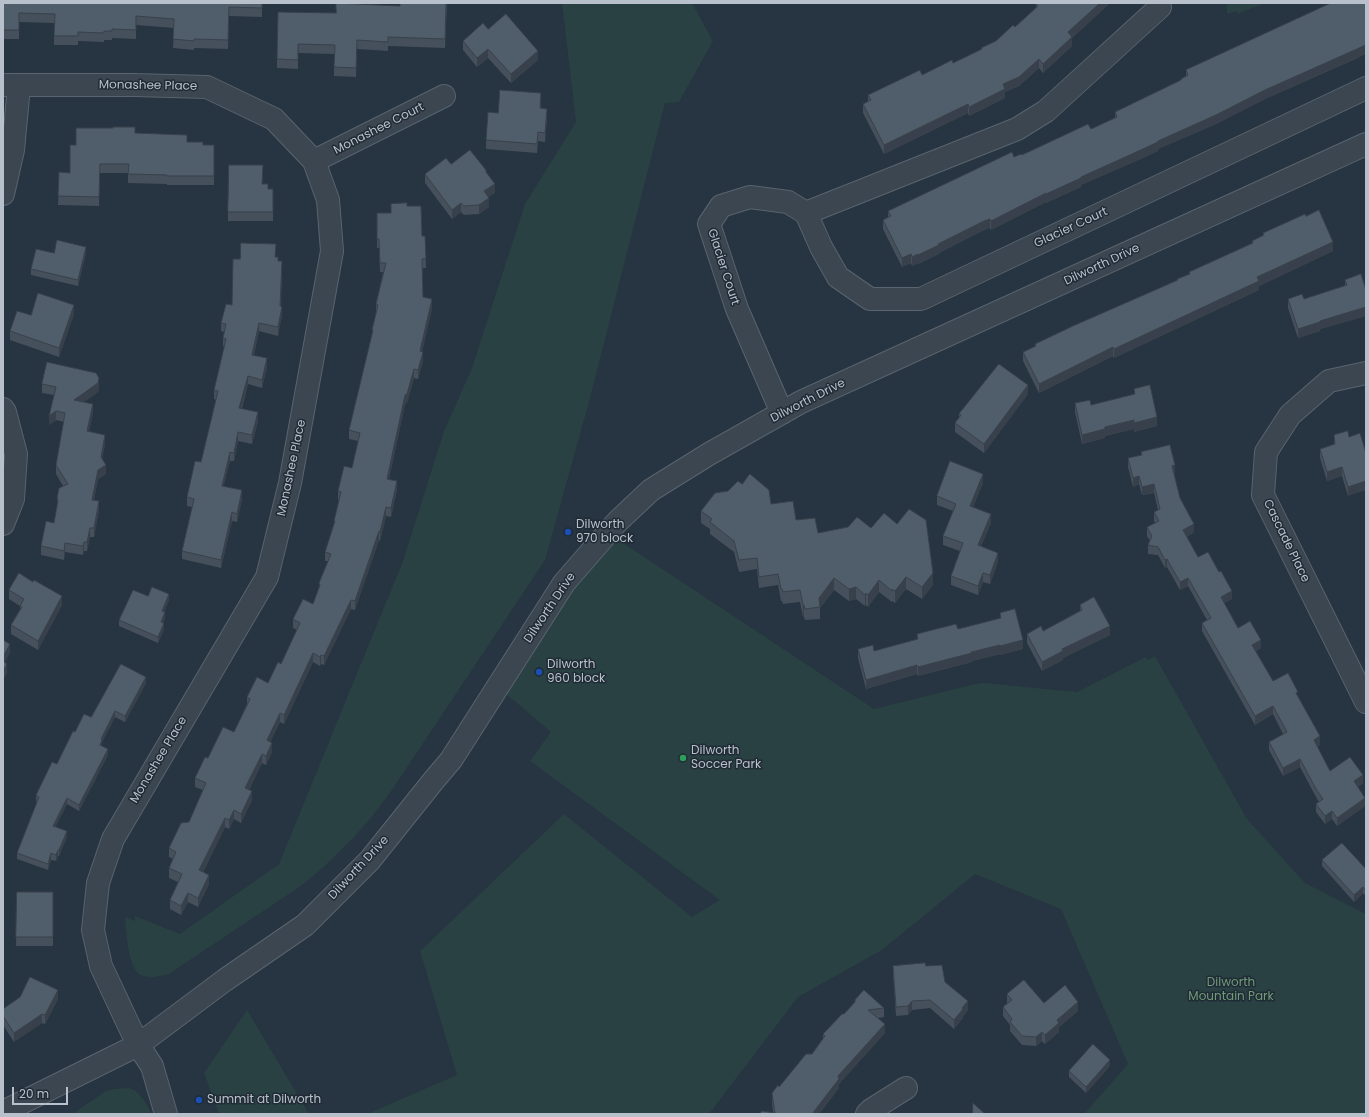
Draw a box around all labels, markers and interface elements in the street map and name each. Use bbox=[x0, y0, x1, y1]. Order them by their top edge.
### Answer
street label: Monashee Place bbox=[99, 78, 197, 94]
street label: Monashee Court bbox=[331, 100, 427, 158]
street label: Glacier Court bbox=[1032, 205, 1110, 251]
street label: Glacier Court bbox=[704, 227, 742, 307]
street label: Dilworth Drive bbox=[1062, 241, 1142, 289]
street label: Dilworth Drive bbox=[768, 376, 848, 426]
street label: Monashee Place bbox=[275, 418, 309, 518]
street label: Cascade Place bbox=[1260, 497, 1312, 585]
place label: Dilworth 970 block bbox=[576, 518, 633, 546]
marker: Dilworth 970 block bbox=[563, 527, 573, 537]
street label: Dilworth Drive bbox=[521, 570, 579, 646]
place label: Dilworth 960 block bbox=[547, 658, 605, 686]
marker: Dilworth 960 block bbox=[534, 667, 544, 677]
street label: Monashee Place bbox=[127, 714, 191, 806]
place label: Dilworth Soccer Park bbox=[691, 744, 761, 772]
marker: Dilworth Soccer Park bbox=[678, 753, 688, 763]
street label: Dilworth Drive bbox=[326, 833, 392, 903]
park label: Dilworth Mountain Park bbox=[1188, 976, 1274, 1004]
scale bar bbox=[14, 1079, 70, 1105]
text: 20 m bbox=[19, 1085, 49, 1102]
place label: Summit at Dilworth bbox=[207, 1093, 321, 1107]
marker: Summit at Dilworth bbox=[194, 1095, 204, 1105]

